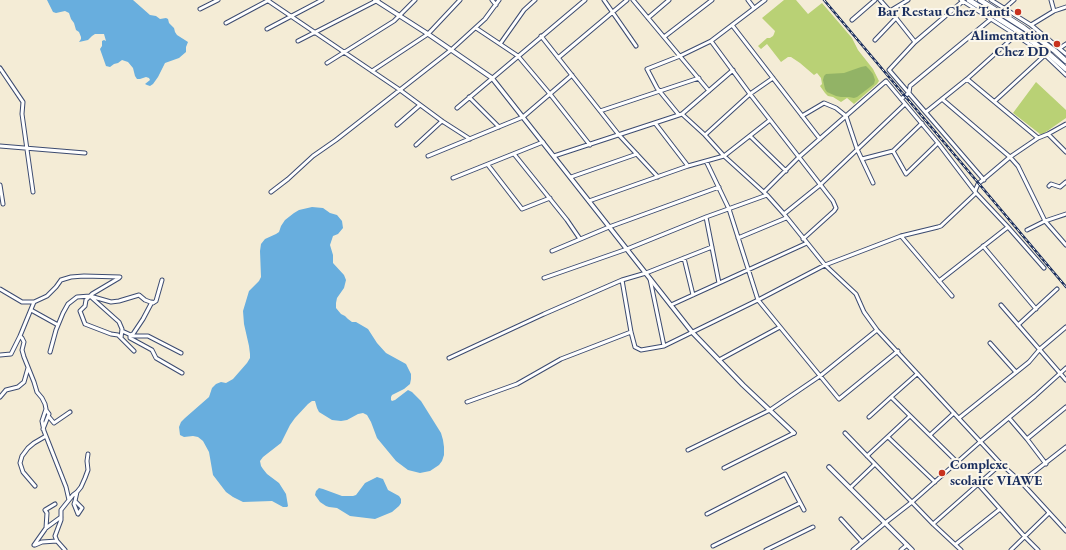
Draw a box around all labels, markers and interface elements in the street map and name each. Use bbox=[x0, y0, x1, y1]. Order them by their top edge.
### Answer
place label: Bar Restau Chez Tanti bbox=[878, 4, 1010, 20]
marker: Bar Restau Chez Tanti bbox=[1013, 7, 1023, 17]
place label: Alimentation Chez DD bbox=[970, 28, 1049, 60]
marker: Alimentation Chez DD bbox=[1052, 39, 1062, 49]
place label: Complexe scolaire VIAWE bbox=[950, 457, 1042, 490]
marker: Complexe scolaire VIAWE bbox=[937, 468, 947, 478]

